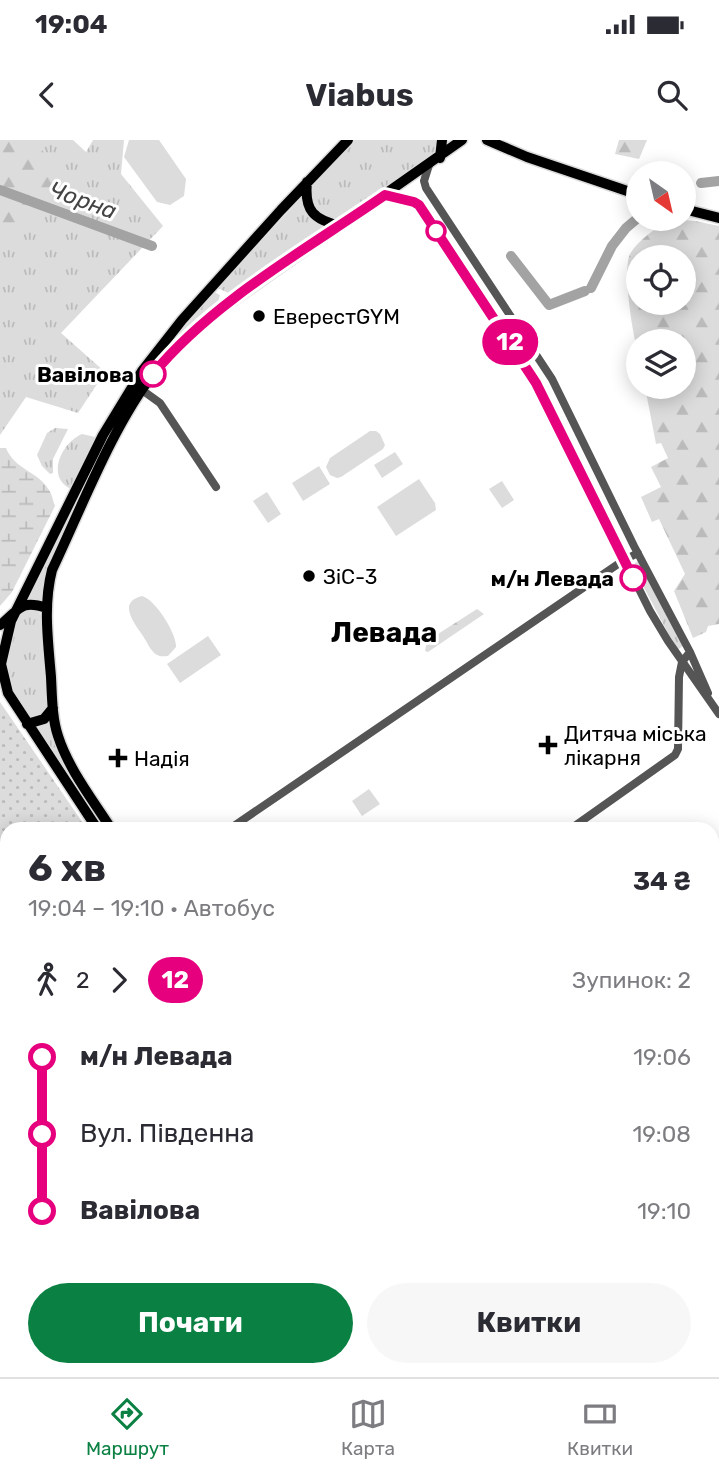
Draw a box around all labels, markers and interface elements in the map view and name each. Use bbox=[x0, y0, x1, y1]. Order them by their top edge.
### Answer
text: 19:04 bbox=[35, 9, 108, 40]
icon: back bbox=[28, 76, 66, 114]
text: Viabus bbox=[305, 76, 414, 114]
icon: search bbox=[653, 76, 691, 114]
north arrow bbox=[626, 161, 696, 231]
map controls bbox=[626, 161, 696, 399]
water label: Чорна bbox=[45, 175, 121, 225]
unlabelled marker bbox=[426, 221, 446, 241]
button: locate bbox=[626, 245, 696, 315]
place label: ЕверестGYM bbox=[273, 304, 400, 329]
marker: ЕверестGYM bbox=[251, 308, 267, 324]
line badge: 12 bbox=[478, 319, 542, 365]
text: 12 bbox=[496, 328, 524, 356]
button: layers bbox=[626, 329, 696, 399]
marker: Вавілова bbox=[140, 361, 166, 387]
place label: Вавілова bbox=[37, 362, 134, 387]
place label: ЗіС-3 bbox=[323, 564, 377, 589]
marker: м/н Левада bbox=[620, 565, 646, 591]
place label: м/н Левада bbox=[491, 566, 614, 591]
marker: ЗіС-3 bbox=[301, 568, 317, 584]
district label: Левада bbox=[331, 616, 437, 649]
place label: Дитяча міська лікарня bbox=[564, 721, 707, 770]
marker: Дитяча міська лікарня bbox=[538, 735, 558, 755]
place label: Надія bbox=[134, 746, 190, 771]
marker: Надія bbox=[108, 748, 128, 768]
text: 6 хв bbox=[28, 845, 106, 891]
text: 34 ₴ bbox=[633, 866, 691, 897]
text: 19:04 – 19:10 · Автобус bbox=[28, 894, 275, 922]
icon: walk bbox=[28, 961, 66, 999]
icon: forward bbox=[100, 961, 138, 999]
text: 2 bbox=[76, 966, 90, 994]
text: 12 bbox=[162, 966, 189, 994]
text: Зупинок: 2 bbox=[572, 966, 691, 994]
text: м/н Левада bbox=[80, 1041, 233, 1072]
text: 19:06 bbox=[633, 1043, 691, 1071]
text: Вул. Південна bbox=[80, 1118, 254, 1149]
text: 19:08 bbox=[632, 1120, 691, 1148]
text: Вавілова bbox=[80, 1195, 200, 1226]
text: 19:10 bbox=[637, 1197, 691, 1225]
button: Почати bbox=[28, 1283, 353, 1363]
button: Квитки bbox=[367, 1283, 691, 1363]
tab: Маршрут bbox=[86, 1395, 169, 1460]
tab: Карта bbox=[341, 1395, 395, 1460]
tab: Квитки bbox=[567, 1395, 633, 1460]

